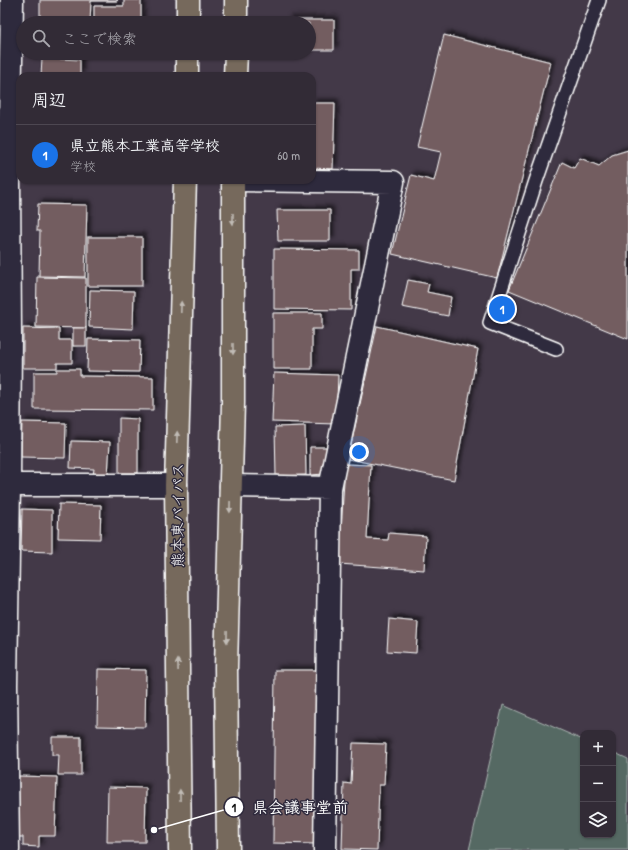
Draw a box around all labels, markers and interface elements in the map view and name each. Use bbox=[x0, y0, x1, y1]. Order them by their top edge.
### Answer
search box bbox=[16, 16, 316, 60]
icon: search bbox=[30, 27, 52, 49]
text: ここで検索 bbox=[62, 28, 137, 49]
text: 周辺 bbox=[32, 88, 66, 111]
text: 県立熊本工業高等学校 bbox=[70, 135, 220, 156]
text: 1 bbox=[43, 146, 47, 164]
text: 60 m bbox=[277, 146, 300, 164]
text: 学校 bbox=[70, 157, 96, 175]
one-way arrow bbox=[230, 213, 236, 226]
pin: 1 bbox=[489, 294, 515, 324]
one-way arrow bbox=[178, 300, 184, 313]
one-way arrow bbox=[230, 343, 236, 356]
one-way arrow bbox=[174, 430, 180, 443]
your location bbox=[349, 442, 369, 462]
street label: 熊本東バイパス bbox=[167, 463, 188, 567]
one-way arrow bbox=[227, 501, 234, 513]
one-way arrow bbox=[224, 631, 230, 644]
one-way arrow bbox=[175, 658, 181, 671]
map controls bbox=[580, 730, 616, 838]
button: + bbox=[580, 730, 616, 766]
button: − bbox=[580, 766, 616, 802]
one-way arrow bbox=[177, 788, 183, 801]
callout: 県会議事堂前 bbox=[224, 793, 356, 821]
text: 県会議事堂前 bbox=[252, 796, 348, 818]
text: 1 bbox=[232, 799, 237, 816]
button: layers bbox=[580, 802, 616, 838]

